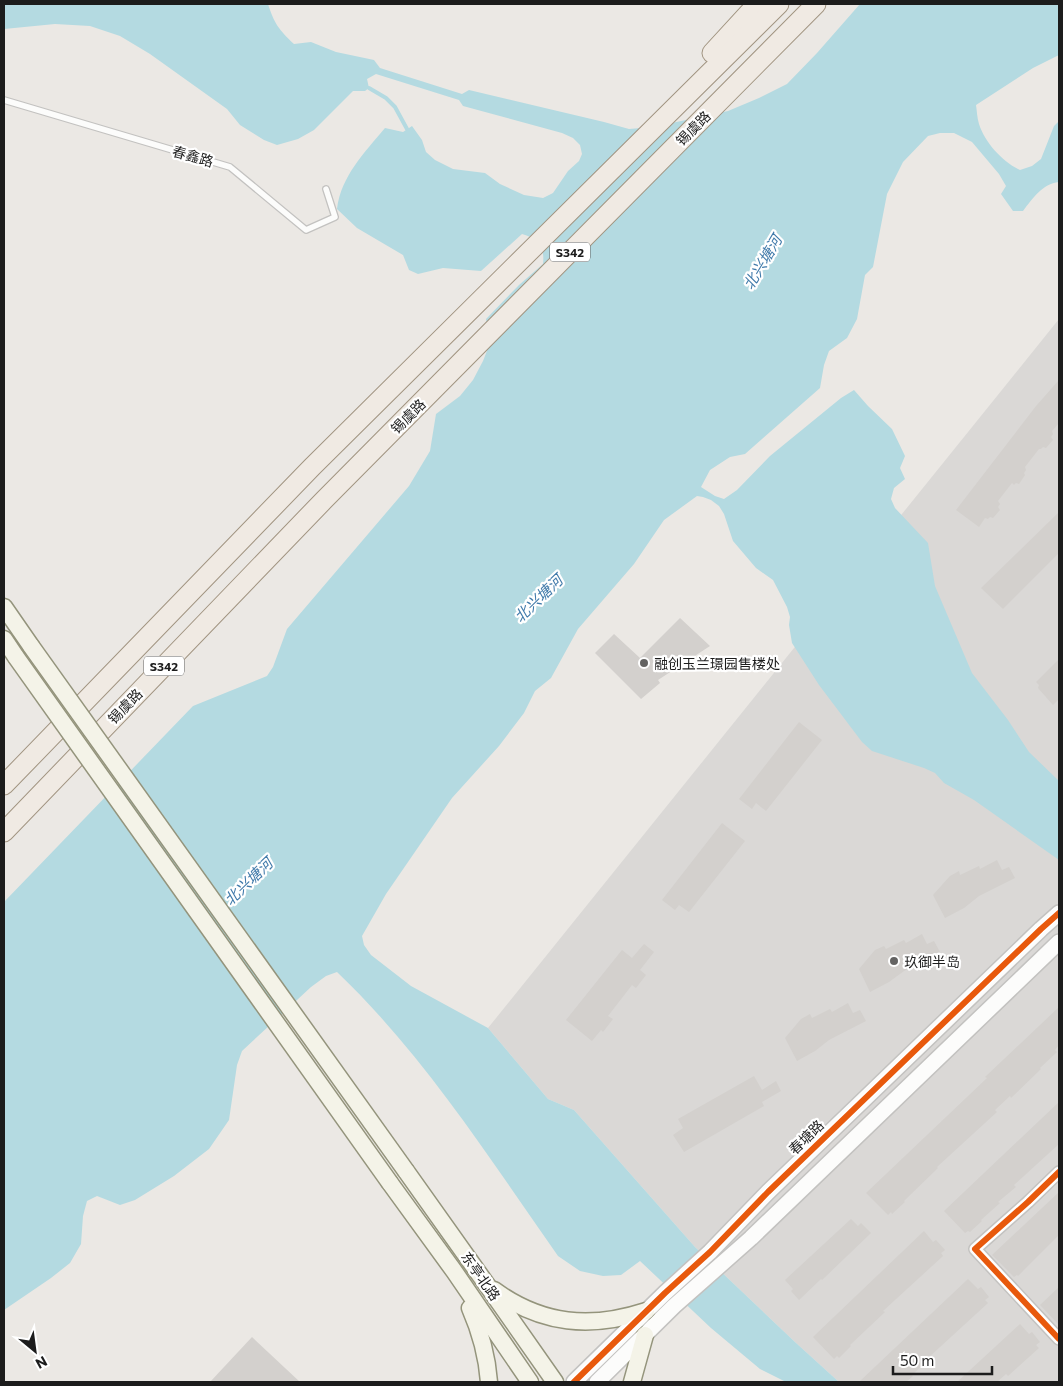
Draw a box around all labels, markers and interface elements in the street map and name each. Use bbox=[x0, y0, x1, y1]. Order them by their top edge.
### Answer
street label: 锡虞路 bbox=[672, 107, 714, 149]
street label: 春鑫路 bbox=[170, 142, 216, 170]
water label: 北兴塘河 bbox=[739, 229, 787, 292]
road number: S342 bbox=[550, 242, 590, 262]
street label: 锡虞路 bbox=[387, 395, 429, 437]
water label: 北兴塘河 bbox=[510, 569, 568, 625]
place label: 融创玉兰璟园售楼处 bbox=[654, 655, 780, 672]
road number: S342 bbox=[144, 656, 184, 676]
marker: 融创玉兰璟园售楼处 bbox=[638, 657, 650, 669]
street label: 锡虞路 bbox=[104, 685, 146, 727]
water label: 北兴塘河 bbox=[220, 852, 278, 908]
place label: 玖御半岛 bbox=[904, 953, 960, 970]
marker: 玖御半岛 bbox=[888, 955, 900, 967]
street label: 春塘路 bbox=[785, 1116, 827, 1158]
street label: 东亭北路 bbox=[458, 1248, 504, 1304]
north arrow bbox=[10, 1326, 60, 1376]
scale bar bbox=[893, 1344, 992, 1376]
text: 50 m bbox=[900, 1351, 934, 1369]
text: N bbox=[33, 1353, 50, 1373]

